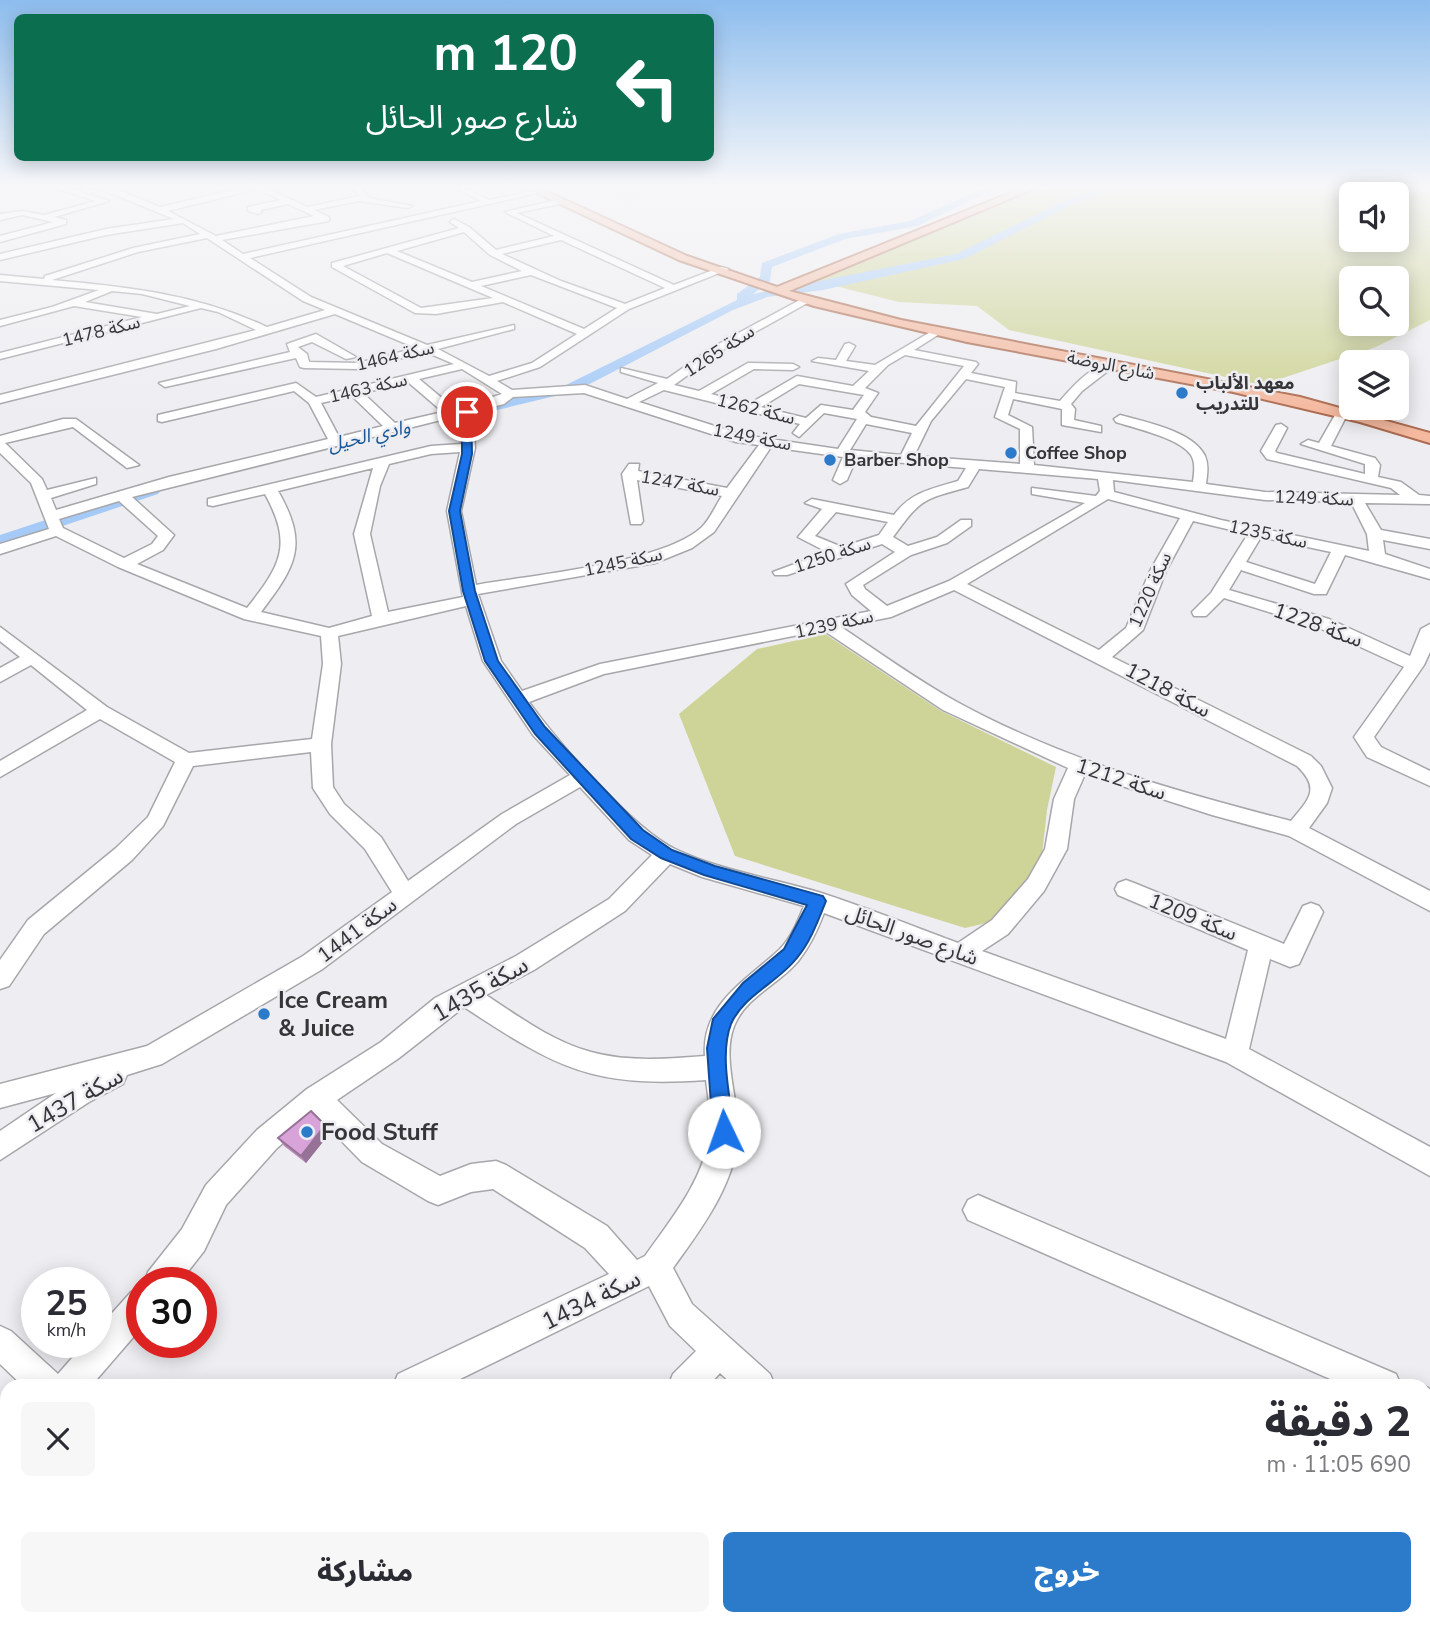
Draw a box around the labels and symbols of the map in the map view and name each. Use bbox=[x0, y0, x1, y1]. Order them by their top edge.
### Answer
street label: سكة 1478 bbox=[59, 310, 143, 352]
street label: سكة 1265 bbox=[679, 319, 759, 383]
street label: سكة 1464 bbox=[353, 335, 437, 377]
street label: شارع الروضة bbox=[1065, 345, 1157, 387]
street label: سكة 1463 bbox=[326, 367, 410, 409]
place label: معهد الألباب للتدريب bbox=[1196, 371, 1295, 416]
pin bbox=[437, 382, 497, 442]
marker: معهد الألباب للتدريب bbox=[1174, 385, 1190, 401]
street label: سكة 1262 bbox=[714, 388, 798, 430]
water label: وادي الحيل bbox=[325, 414, 414, 459]
street label: سكة 1249 bbox=[711, 418, 793, 456]
place label: Coffee Shop bbox=[1025, 441, 1127, 465]
marker: Coffee Shop bbox=[1003, 445, 1019, 461]
place label: Barber Shop bbox=[844, 448, 949, 472]
marker: Barber Shop bbox=[822, 452, 838, 468]
street label: سكة 1247 bbox=[639, 464, 721, 502]
street label: سكة 1249 bbox=[1274, 485, 1354, 511]
street label: سكة 1235 bbox=[1226, 514, 1310, 554]
street label: سكة 1250 bbox=[790, 531, 874, 579]
street label: سكة 1245 bbox=[581, 542, 665, 582]
street label: سكة 1220 bbox=[1123, 549, 1177, 631]
street label: سكة 1228 bbox=[1269, 596, 1367, 654]
street label: سكة 1239 bbox=[792, 604, 876, 644]
street label: سكة 1218 bbox=[1120, 656, 1216, 724]
street label: سكة 1212 bbox=[1072, 751, 1170, 807]
street label: سكة 1209 bbox=[1145, 887, 1241, 947]
street label: سكة 1441 bbox=[311, 891, 403, 969]
street label: شارع صور الحائل bbox=[841, 898, 982, 973]
street label: سكة 1435 bbox=[426, 949, 534, 1029]
place label: Ice Cream & Juice bbox=[278, 984, 388, 1044]
marker: Ice Cream & Juice bbox=[256, 1006, 272, 1022]
street label: سكة 1437 bbox=[21, 1060, 129, 1140]
position arrow bbox=[687, 1095, 761, 1169]
place label: Food Stuff bbox=[321, 1116, 439, 1148]
marker: Food Stuff bbox=[299, 1124, 315, 1140]
street label: سكة 1434 bbox=[536, 1262, 646, 1338]
speed limit sign: 30 bbox=[126, 1267, 217, 1358]

